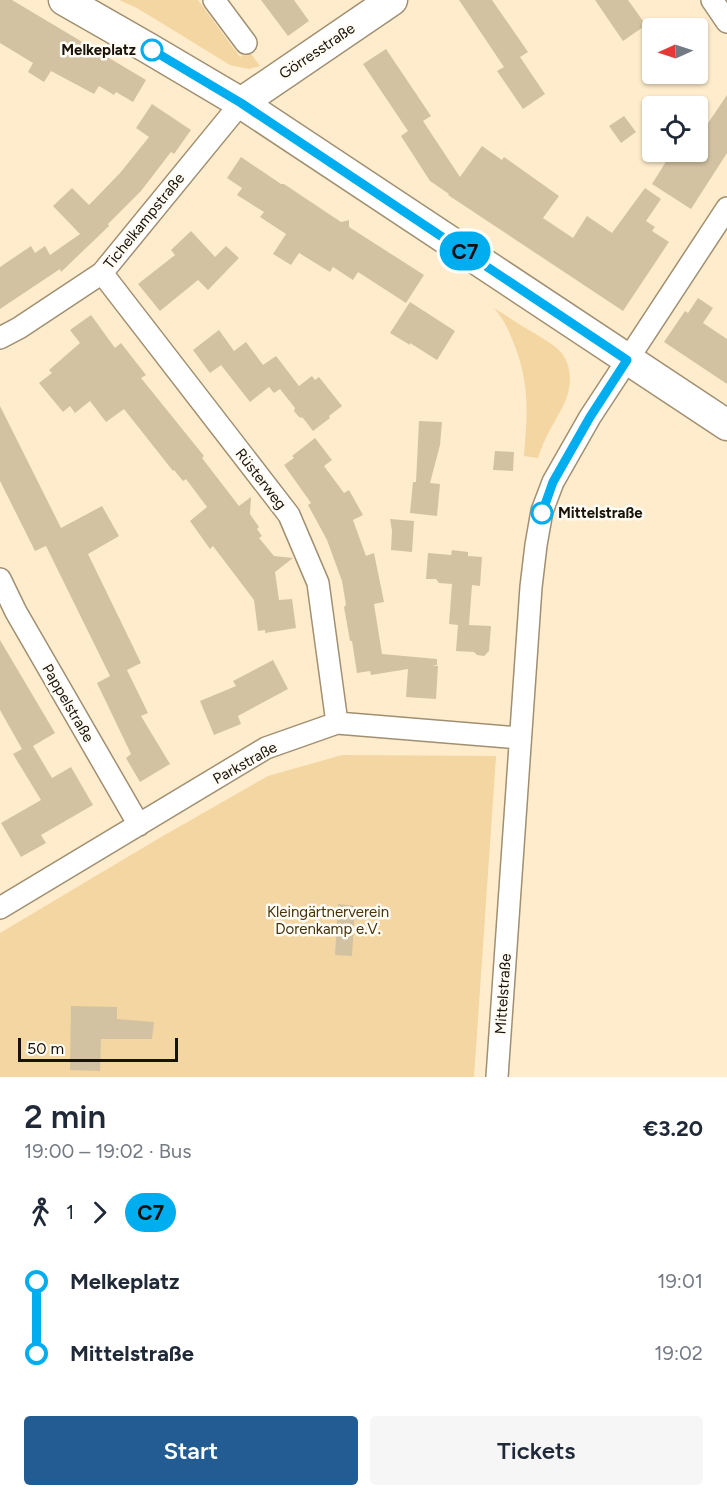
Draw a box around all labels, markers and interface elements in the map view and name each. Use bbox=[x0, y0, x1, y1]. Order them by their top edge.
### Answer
north arrow bbox=[642, 18, 708, 84]
map controls bbox=[642, 18, 708, 162]
street label: Görresstraße bbox=[276, 19, 358, 83]
marker: Melkeplatz bbox=[141, 39, 163, 61]
place label: Melkeplatz bbox=[61, 41, 136, 59]
button: locate bbox=[642, 96, 708, 162]
street label: Tichelkampstraße bbox=[100, 169, 188, 273]
line badge: C7 bbox=[438, 232, 492, 270]
text: C7 bbox=[452, 239, 478, 264]
street label: Rüsterweg bbox=[232, 445, 290, 513]
marker: Mittelstraße bbox=[531, 502, 553, 524]
place label: Mittelstraße bbox=[558, 504, 643, 522]
street label: Pappelstraße bbox=[38, 661, 98, 745]
street label: Parkstraße bbox=[210, 738, 280, 788]
park label: Kleingärtnerverein Dorenkamp e.V. bbox=[267, 903, 389, 938]
street label: Mittelstraße bbox=[491, 953, 515, 1035]
scale bar bbox=[18, 1035, 178, 1062]
text: 50 m bbox=[27, 1039, 64, 1058]
text: 2 min bbox=[24, 1097, 106, 1136]
text: €3.20 bbox=[643, 1115, 703, 1142]
text: 19:00 – 19:02 · Bus bbox=[24, 1139, 191, 1163]
icon: walk bbox=[24, 1196, 57, 1229]
icon: forward bbox=[83, 1196, 116, 1229]
text: 1 bbox=[66, 1200, 74, 1224]
text: C7 bbox=[137, 1200, 164, 1225]
text: Melkeplatz bbox=[70, 1268, 180, 1295]
text: 19:01 bbox=[657, 1269, 703, 1293]
text: Mittelstraße bbox=[70, 1340, 194, 1367]
text: 19:02 bbox=[654, 1341, 703, 1365]
button: Start bbox=[24, 1416, 358, 1485]
button: Tickets bbox=[370, 1416, 703, 1485]

